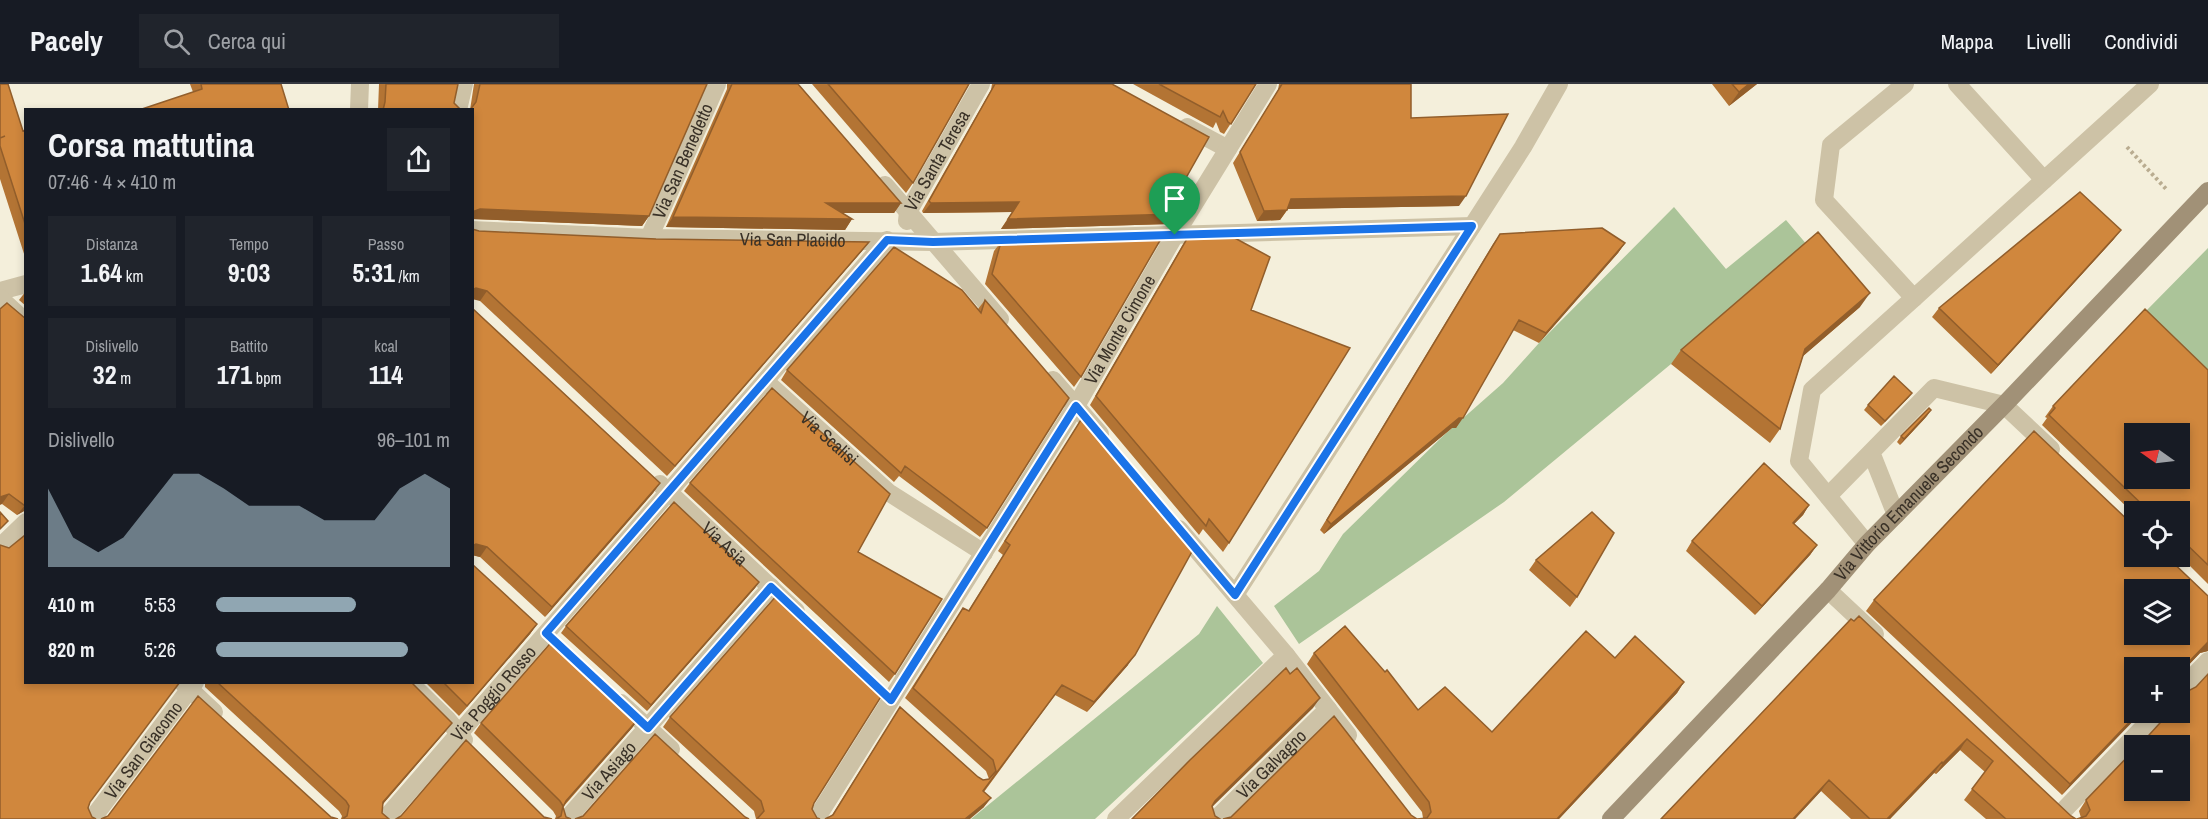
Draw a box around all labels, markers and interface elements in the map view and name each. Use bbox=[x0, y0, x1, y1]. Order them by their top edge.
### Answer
search box bbox=[139, 14, 559, 68]
text: Pacely bbox=[30, 22, 103, 60]
icon: search bbox=[160, 25, 193, 58]
text: Cerca qui bbox=[208, 26, 286, 56]
text: Mappa bbox=[1941, 27, 1993, 56]
text: Livelli bbox=[2026, 27, 2071, 56]
text: Condividi bbox=[2104, 27, 2178, 56]
street label: Via San Benedetto bbox=[646, 99, 719, 223]
street label: Via Santa Teresa bbox=[898, 105, 976, 216]
text: Corsa mattutina bbox=[48, 123, 254, 167]
button: share bbox=[387, 128, 450, 191]
text: 07:46 · 4 × 410 m bbox=[48, 168, 176, 195]
pin bbox=[1149, 173, 1200, 235]
icon: arrive bbox=[1158, 182, 1191, 215]
street label: Via San Placido bbox=[740, 226, 846, 253]
text: Distanza bbox=[86, 233, 138, 255]
text: Tempo bbox=[229, 233, 269, 255]
text: Passo bbox=[368, 233, 404, 255]
text: 1.64 bbox=[81, 255, 122, 290]
text: 9:03 bbox=[228, 255, 270, 290]
text: 5:31 bbox=[352, 255, 395, 290]
text: km bbox=[122, 265, 143, 287]
text: /km bbox=[395, 265, 420, 287]
street label: Via Monte Cimone bbox=[1078, 270, 1161, 389]
text: Dislivello bbox=[85, 335, 139, 357]
text: Battito bbox=[230, 335, 268, 357]
text: kcal bbox=[374, 335, 398, 357]
text: 32 bbox=[93, 357, 117, 392]
text: 171 bbox=[217, 357, 252, 392]
text: 114 bbox=[369, 357, 403, 392]
text: m bbox=[117, 367, 131, 389]
text: bpm bbox=[252, 367, 281, 389]
street label: Via Scalisi bbox=[795, 405, 864, 471]
street label: Via Vittorio Emanuele Secondo bbox=[1828, 420, 1989, 586]
north arrow bbox=[2124, 423, 2190, 489]
map controls bbox=[2124, 423, 2190, 801]
text: Dislivello bbox=[48, 426, 115, 453]
text: 96–101 m bbox=[377, 426, 450, 453]
button: locate bbox=[2124, 501, 2190, 567]
street label: Via Asia bbox=[696, 516, 753, 572]
button: layers bbox=[2124, 579, 2190, 645]
text: 410 m bbox=[48, 591, 95, 618]
text: 5:53 bbox=[144, 591, 176, 618]
text: 820 m bbox=[48, 636, 95, 663]
text: 5:26 bbox=[144, 636, 176, 663]
street label: Via Poggio Rosso bbox=[445, 640, 542, 746]
button: + bbox=[2124, 657, 2190, 723]
street label: Via San Giacomo bbox=[98, 696, 188, 804]
street label: Via Galvagno bbox=[1231, 724, 1312, 804]
button: − bbox=[2124, 735, 2190, 801]
street label: Via Asiago bbox=[576, 736, 642, 806]

